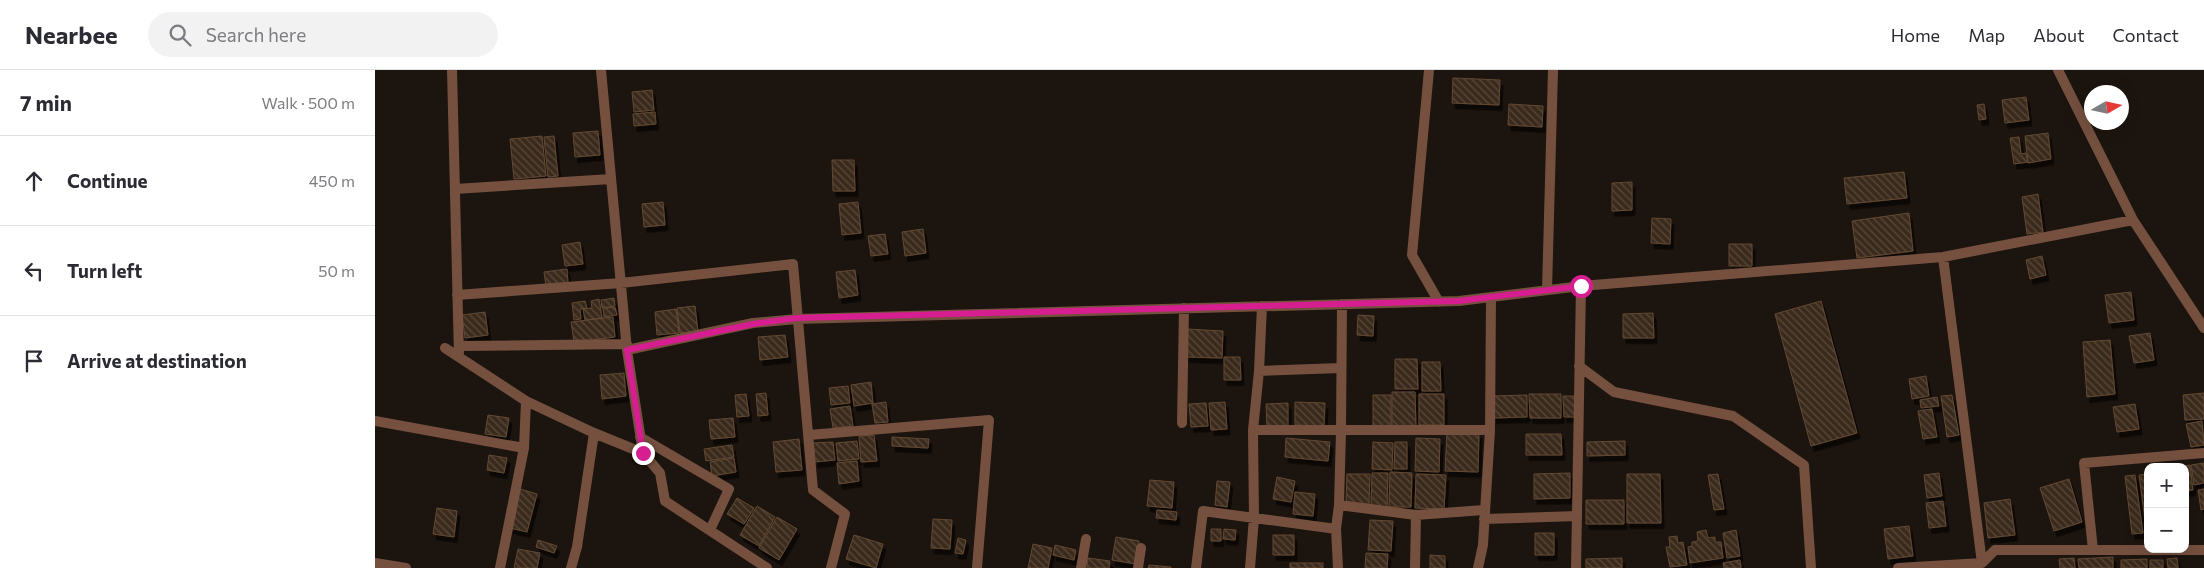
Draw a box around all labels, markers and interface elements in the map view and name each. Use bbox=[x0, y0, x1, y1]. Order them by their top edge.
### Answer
search box bbox=[148, 12, 498, 57]
text: Nearbee bbox=[25, 20, 118, 49]
icon: search bbox=[166, 21, 194, 49]
text: Search here bbox=[206, 23, 306, 46]
text: Home bbox=[1891, 24, 1940, 46]
text: Map bbox=[1968, 24, 2005, 46]
text: About bbox=[2033, 24, 2085, 46]
text: Contact bbox=[2113, 24, 2179, 46]
north arrow bbox=[2084, 85, 2129, 130]
text: 7 min bbox=[20, 90, 72, 115]
text: Walk · 500 m bbox=[261, 93, 355, 112]
icon: ahead bbox=[20, 167, 48, 195]
text: Continue bbox=[67, 169, 147, 192]
text: 450 m bbox=[309, 171, 355, 190]
icon: left bbox=[20, 257, 48, 285]
text: Turn left bbox=[67, 259, 142, 282]
text: 50 m bbox=[318, 261, 355, 280]
route start bbox=[1570, 275, 1593, 298]
icon: arrive bbox=[20, 347, 48, 375]
text: Arrive at destination bbox=[67, 349, 247, 372]
route end bbox=[632, 442, 655, 465]
map controls bbox=[2144, 463, 2189, 553]
button: + bbox=[2144, 463, 2189, 508]
button: − bbox=[2144, 508, 2189, 553]

